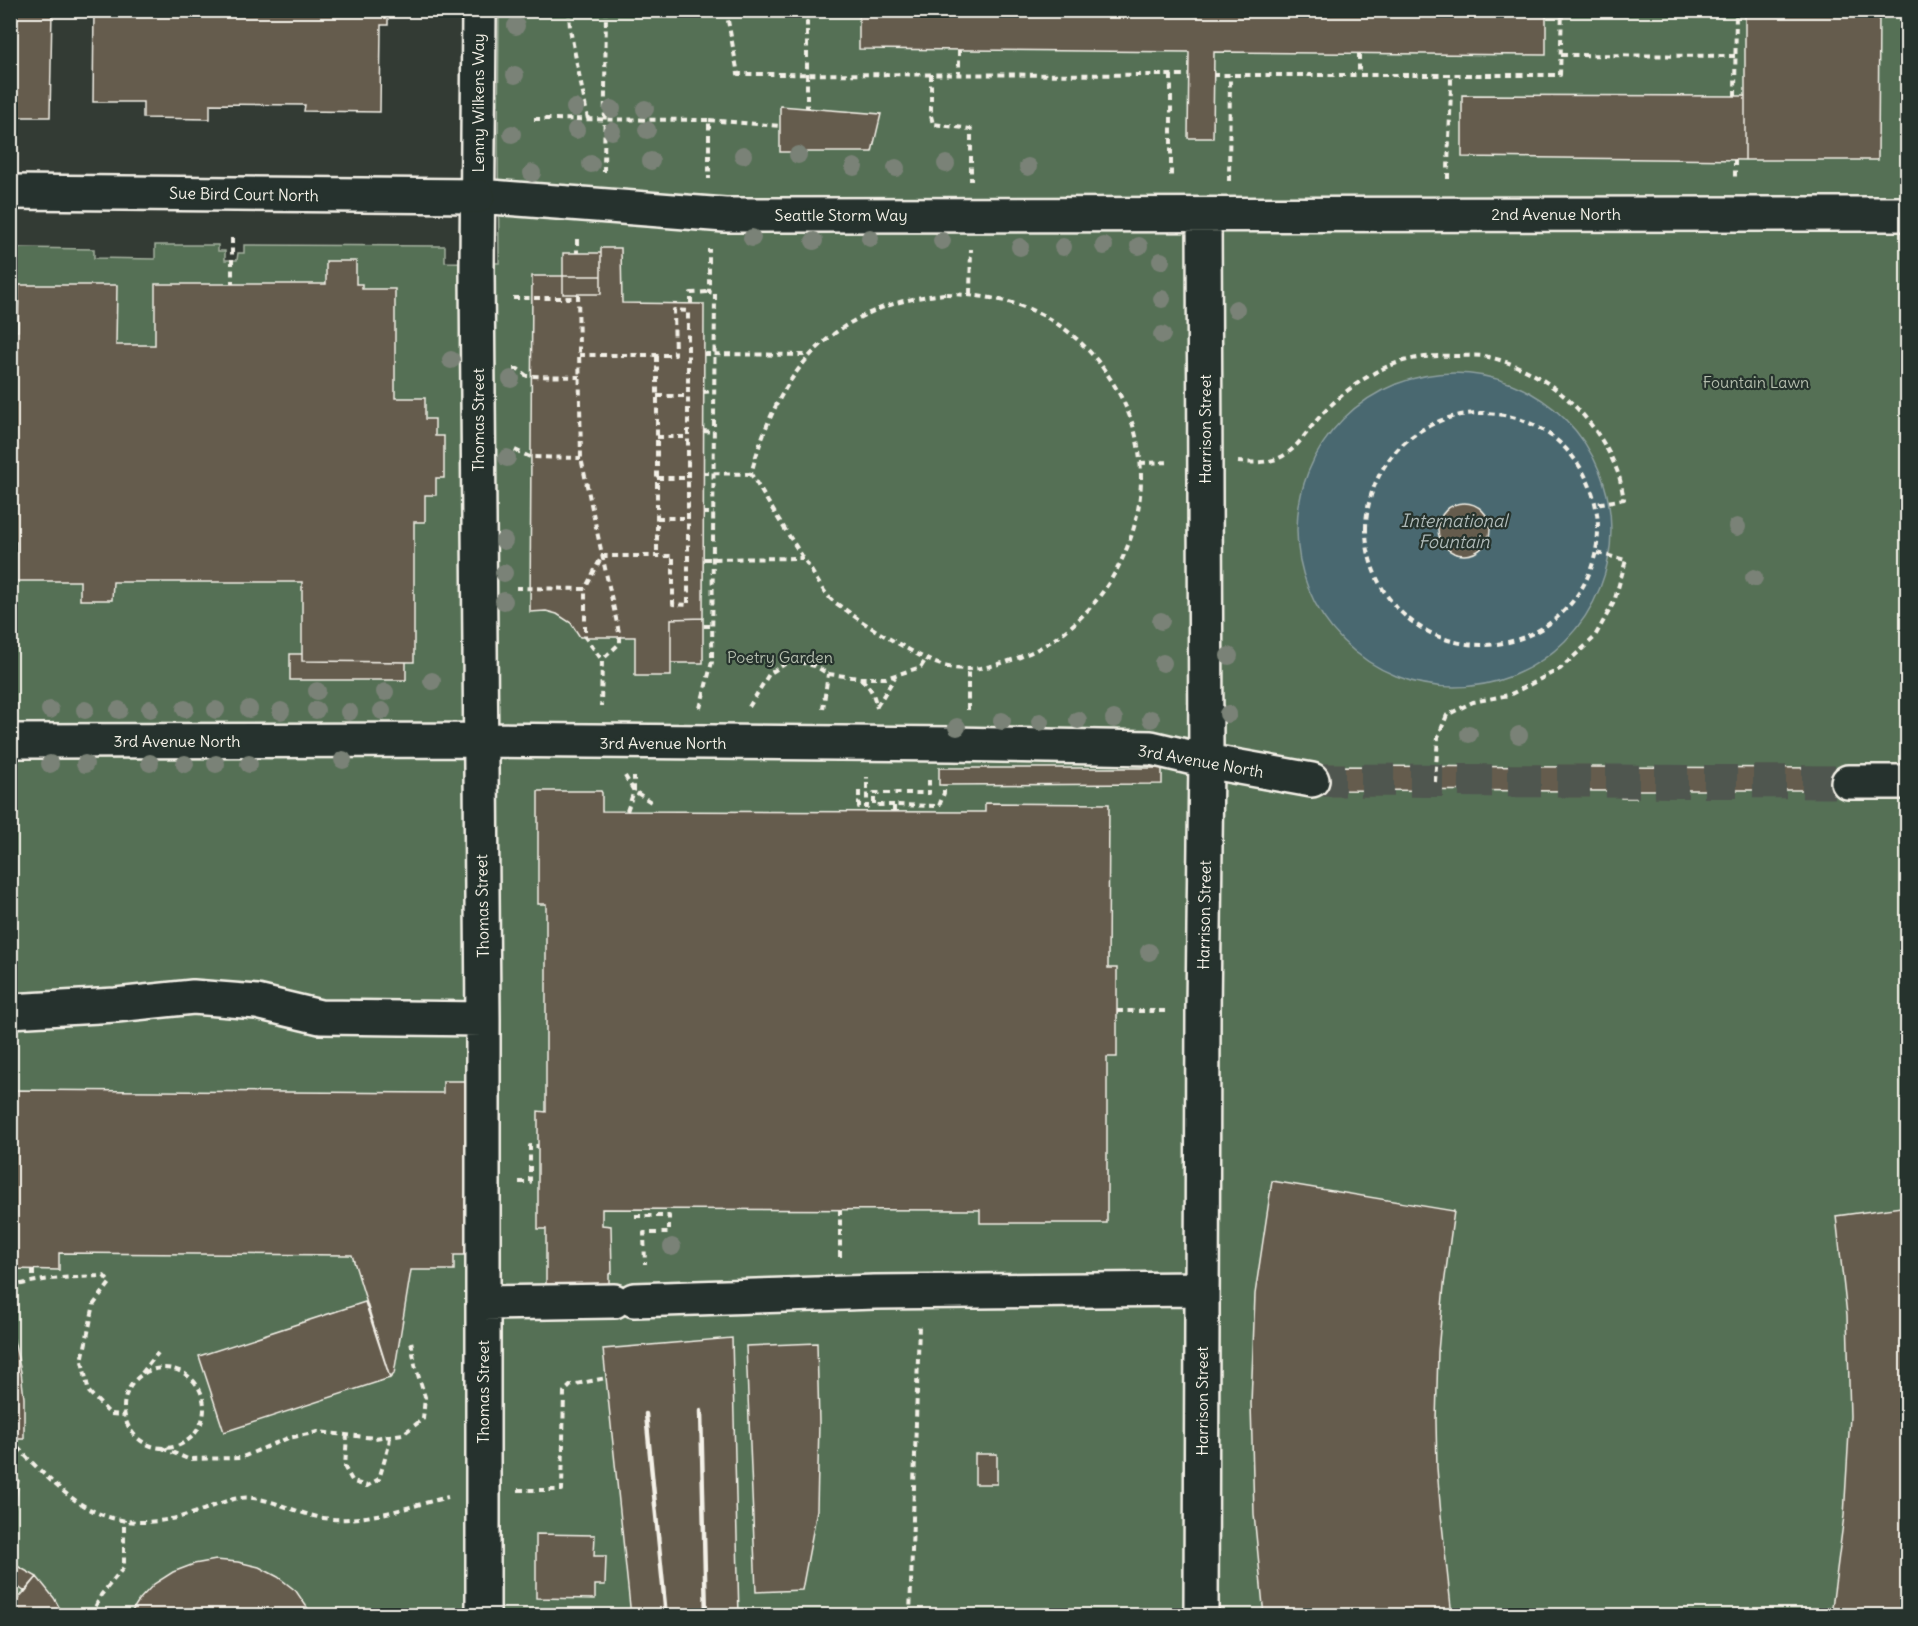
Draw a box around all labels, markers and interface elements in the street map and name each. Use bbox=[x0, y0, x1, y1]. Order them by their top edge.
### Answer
street label: Lenny Wilkens Way bbox=[468, 33, 488, 173]
street label: Sue Bird Court North bbox=[169, 183, 319, 205]
street label: 2nd Avenue North bbox=[1491, 204, 1621, 224]
street label: Seattle Storm Way bbox=[775, 205, 908, 225]
street label: Thomas Street bbox=[468, 368, 488, 472]
park label: Fountain Lawn bbox=[1703, 372, 1809, 392]
street label: Harrison Street bbox=[1195, 374, 1215, 484]
water label: International Fountain bbox=[1401, 509, 1510, 553]
park label: Poetry Garden bbox=[727, 647, 833, 667]
street label: 3rd Avenue North bbox=[113, 731, 241, 751]
street label: 3rd Avenue North bbox=[599, 733, 727, 753]
street label: 3rd Avenue North bbox=[1137, 740, 1265, 782]
street label: Thomas Street bbox=[471, 853, 493, 958]
street label: Harrison Street bbox=[1193, 860, 1215, 970]
street label: Thomas Street bbox=[473, 1340, 493, 1444]
street label: Harrison Street bbox=[1192, 1346, 1212, 1456]

